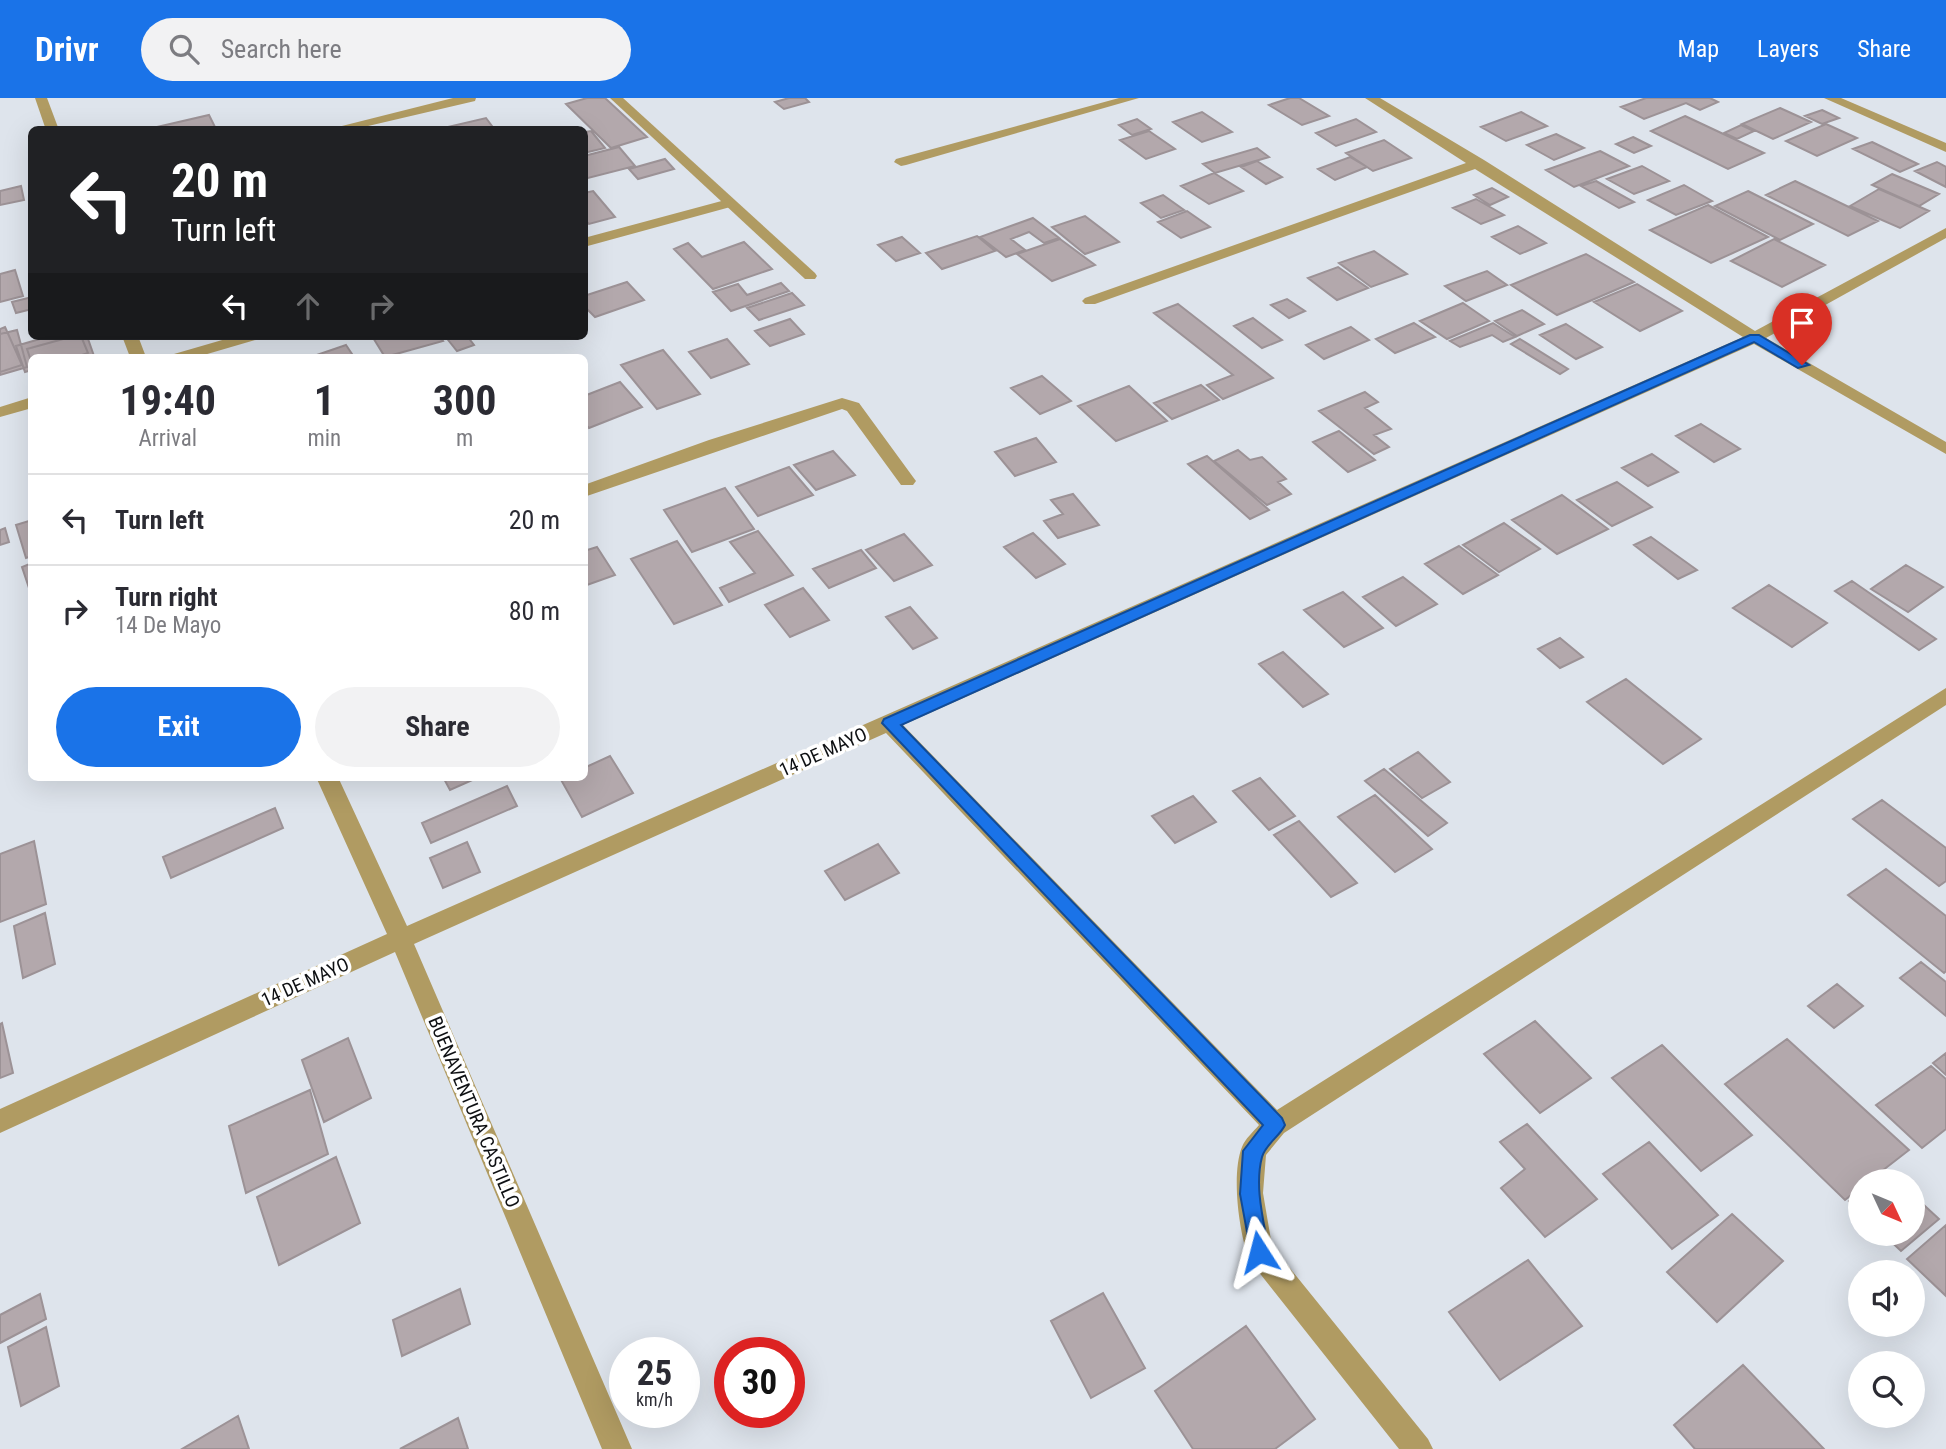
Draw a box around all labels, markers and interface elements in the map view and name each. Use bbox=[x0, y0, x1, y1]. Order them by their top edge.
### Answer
search box bbox=[141, 18, 631, 81]
text: Drivr bbox=[35, 30, 99, 69]
icon: search bbox=[165, 30, 203, 68]
text: Search here bbox=[221, 34, 342, 64]
text: Map bbox=[1678, 35, 1719, 63]
text: Layers bbox=[1757, 35, 1819, 63]
text: Share bbox=[1857, 35, 1911, 63]
text: 20 m bbox=[171, 152, 268, 209]
icon: left bbox=[56, 154, 147, 245]
text: Turn left bbox=[171, 211, 276, 249]
icon: left bbox=[216, 287, 254, 325]
icon: ahead bbox=[289, 287, 327, 325]
icon: right bbox=[362, 287, 400, 325]
pin bbox=[1772, 293, 1832, 365]
icon: arrive bbox=[1783, 304, 1821, 342]
text: 19:40 bbox=[120, 376, 216, 425]
text: 1 bbox=[314, 376, 335, 425]
text: 300 bbox=[433, 376, 496, 425]
text: Arrival bbox=[138, 425, 197, 452]
text: min bbox=[307, 425, 341, 452]
text: m bbox=[456, 425, 473, 452]
icon: left bbox=[56, 501, 94, 539]
text: Turn left bbox=[115, 505, 204, 535]
text: 20 m bbox=[509, 505, 560, 535]
text: Turn right bbox=[115, 582, 217, 612]
icon: right bbox=[56, 592, 94, 630]
text: 80 m bbox=[509, 596, 560, 626]
text: 14 De Mayo bbox=[115, 612, 221, 639]
button: Exit bbox=[56, 687, 301, 767]
button: Share bbox=[315, 687, 560, 767]
street label: 14 DE MAYO bbox=[776, 722, 870, 782]
street label: 14 DE MAYO bbox=[258, 952, 352, 1012]
street label: BUENAVENTURA CASTILLO bbox=[423, 1013, 525, 1211]
north arrow bbox=[1848, 1169, 1925, 1246]
map controls bbox=[1848, 1169, 1925, 1428]
position arrow bbox=[1222, 1215, 1296, 1289]
button: sound bbox=[1848, 1260, 1925, 1337]
speed limit sign: 30 bbox=[714, 1337, 805, 1428]
button: search bbox=[1848, 1351, 1925, 1428]
text: 25 bbox=[637, 1353, 672, 1394]
text: km/h bbox=[636, 1389, 673, 1410]

